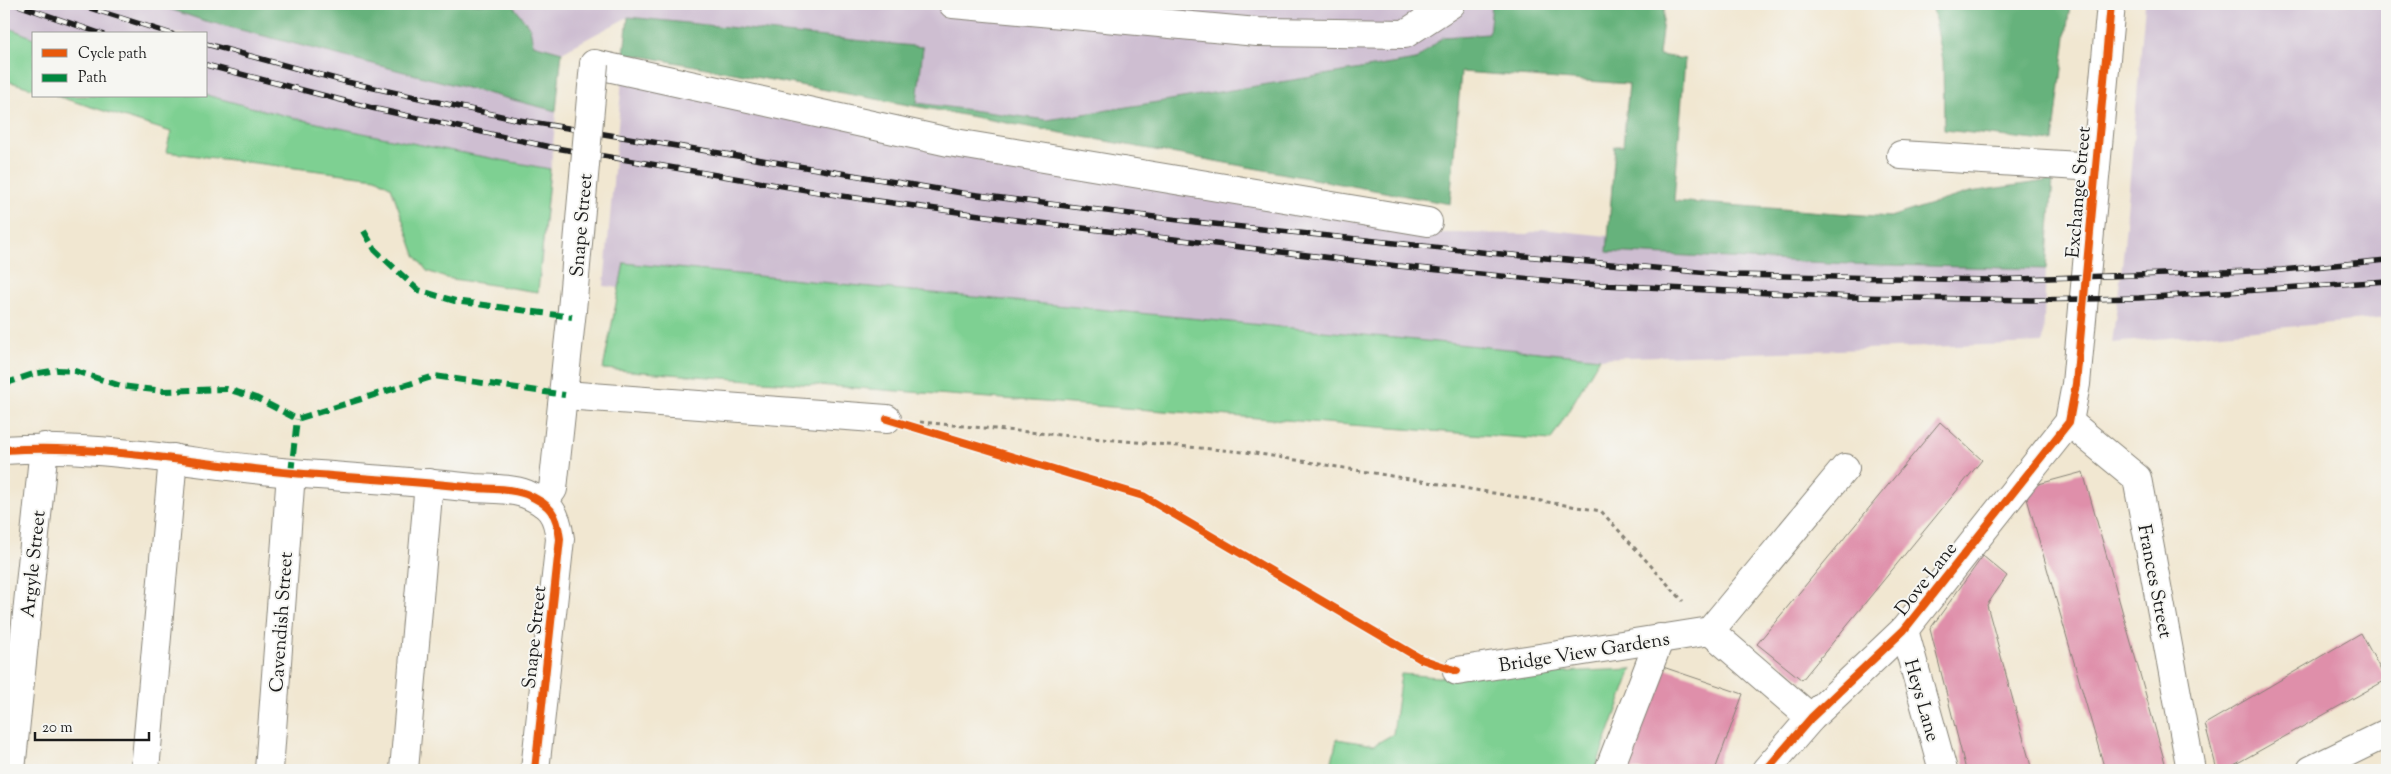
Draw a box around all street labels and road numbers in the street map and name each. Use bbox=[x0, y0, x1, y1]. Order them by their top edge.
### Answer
street label: Exchange Street bbox=[2060, 125, 2099, 259]
street label: Snape Street bbox=[565, 172, 600, 278]
street label: Argyle Street bbox=[15, 509, 54, 619]
street label: Frances Street bbox=[2129, 522, 2178, 641]
street label: Dove Lane bbox=[1889, 537, 1965, 622]
street label: Cavendish Street bbox=[264, 551, 301, 693]
street label: Snape Street bbox=[517, 584, 554, 690]
street label: Bridge View Gardens bbox=[1497, 627, 1672, 680]
street label: Heys Lane bbox=[1896, 656, 1945, 745]

